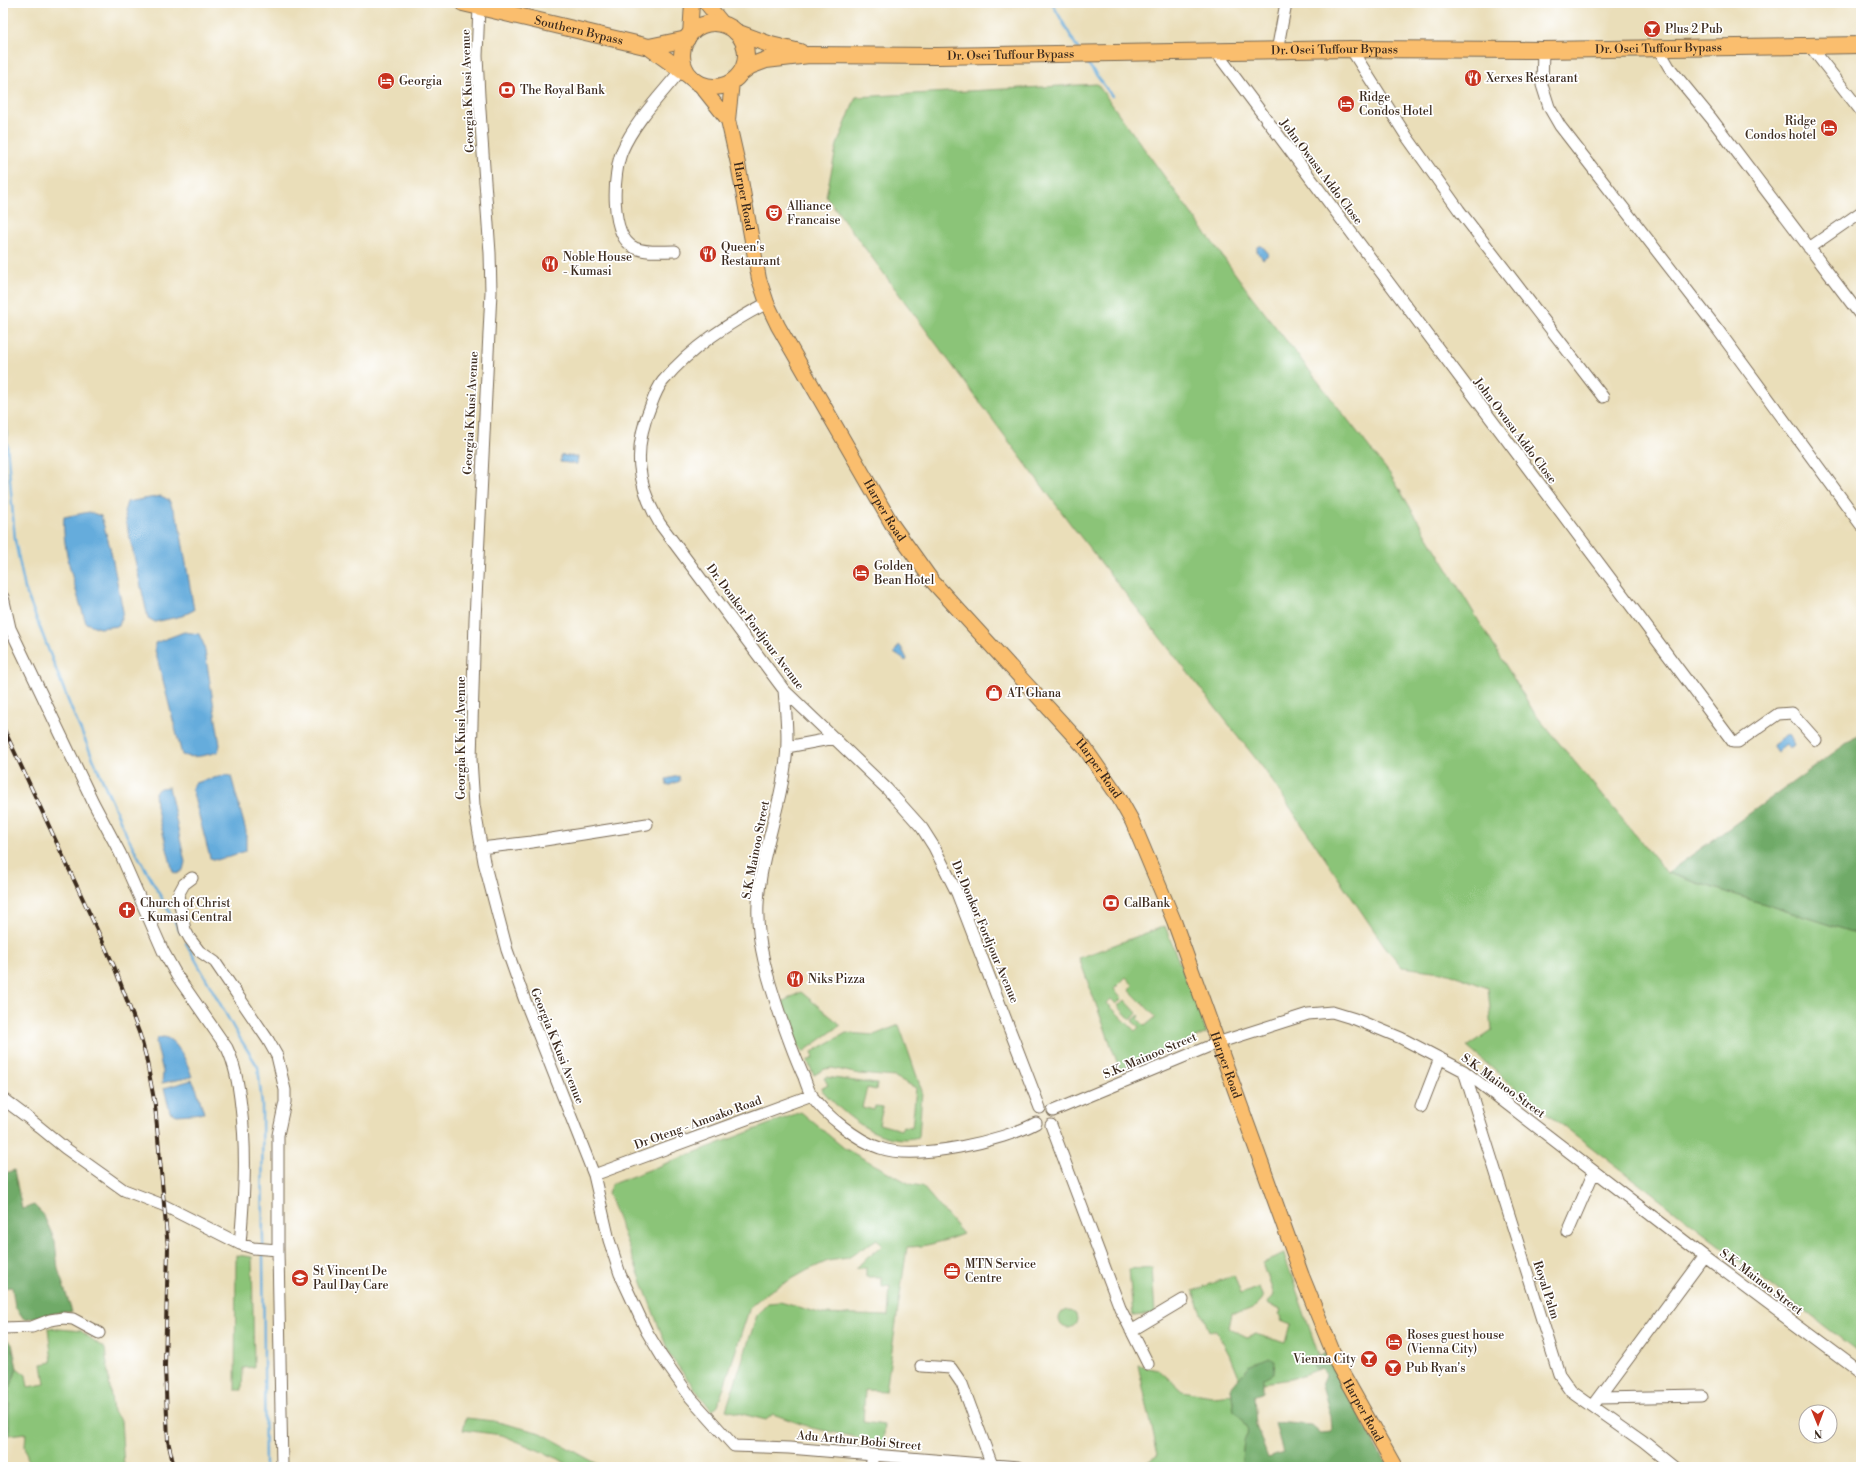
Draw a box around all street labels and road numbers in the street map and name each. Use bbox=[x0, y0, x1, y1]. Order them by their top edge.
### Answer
street label: Southern Bypass bbox=[533, 13, 625, 48]
street label: Georgia K Kusi Avenue bbox=[458, 29, 478, 153]
street label: Dr. Osei Tuffour Bypass bbox=[1595, 40, 1722, 57]
street label: Dr. Osei Tuffour Bypass bbox=[1271, 41, 1398, 58]
street label: Dr. Osei Tuffour Bypass bbox=[947, 46, 1074, 63]
street label: John Owusu Addo Close bbox=[1276, 115, 1366, 228]
street label: Harper Road bbox=[730, 160, 758, 232]
street label: Georgia K Kusi Avenue bbox=[460, 351, 482, 475]
street label: John Owusu Addo Close bbox=[1470, 374, 1560, 487]
street label: Harper Road bbox=[860, 477, 909, 544]
street label: Dr. Donkor Fordjour Avenue bbox=[703, 561, 807, 693]
street label: Georgia K Kusi Avenue bbox=[454, 676, 469, 800]
street label: Harper Road bbox=[1072, 735, 1125, 801]
street label: S.K. Mainoo Street bbox=[739, 799, 773, 901]
street label: Dr. Donkor Fordjour Avenue bbox=[948, 858, 1022, 1006]
street label: Georgia K Kusi Avenue bbox=[527, 986, 587, 1106]
street label: S.K. Mainoo Street bbox=[1101, 1029, 1200, 1082]
street label: Harper Road bbox=[1207, 1030, 1245, 1100]
street label: S.K. Mainoo Street bbox=[1458, 1050, 1549, 1122]
street label: Dr Oteng - Amoako Road bbox=[632, 1093, 764, 1153]
street label: S.K. Mainoo Street bbox=[1716, 1246, 1806, 1319]
street label: Royal Palm bbox=[1530, 1259, 1563, 1321]
street label: Harper Road bbox=[1340, 1376, 1387, 1444]
street label: Adu Arthur Bobi Street bbox=[795, 1428, 923, 1454]

